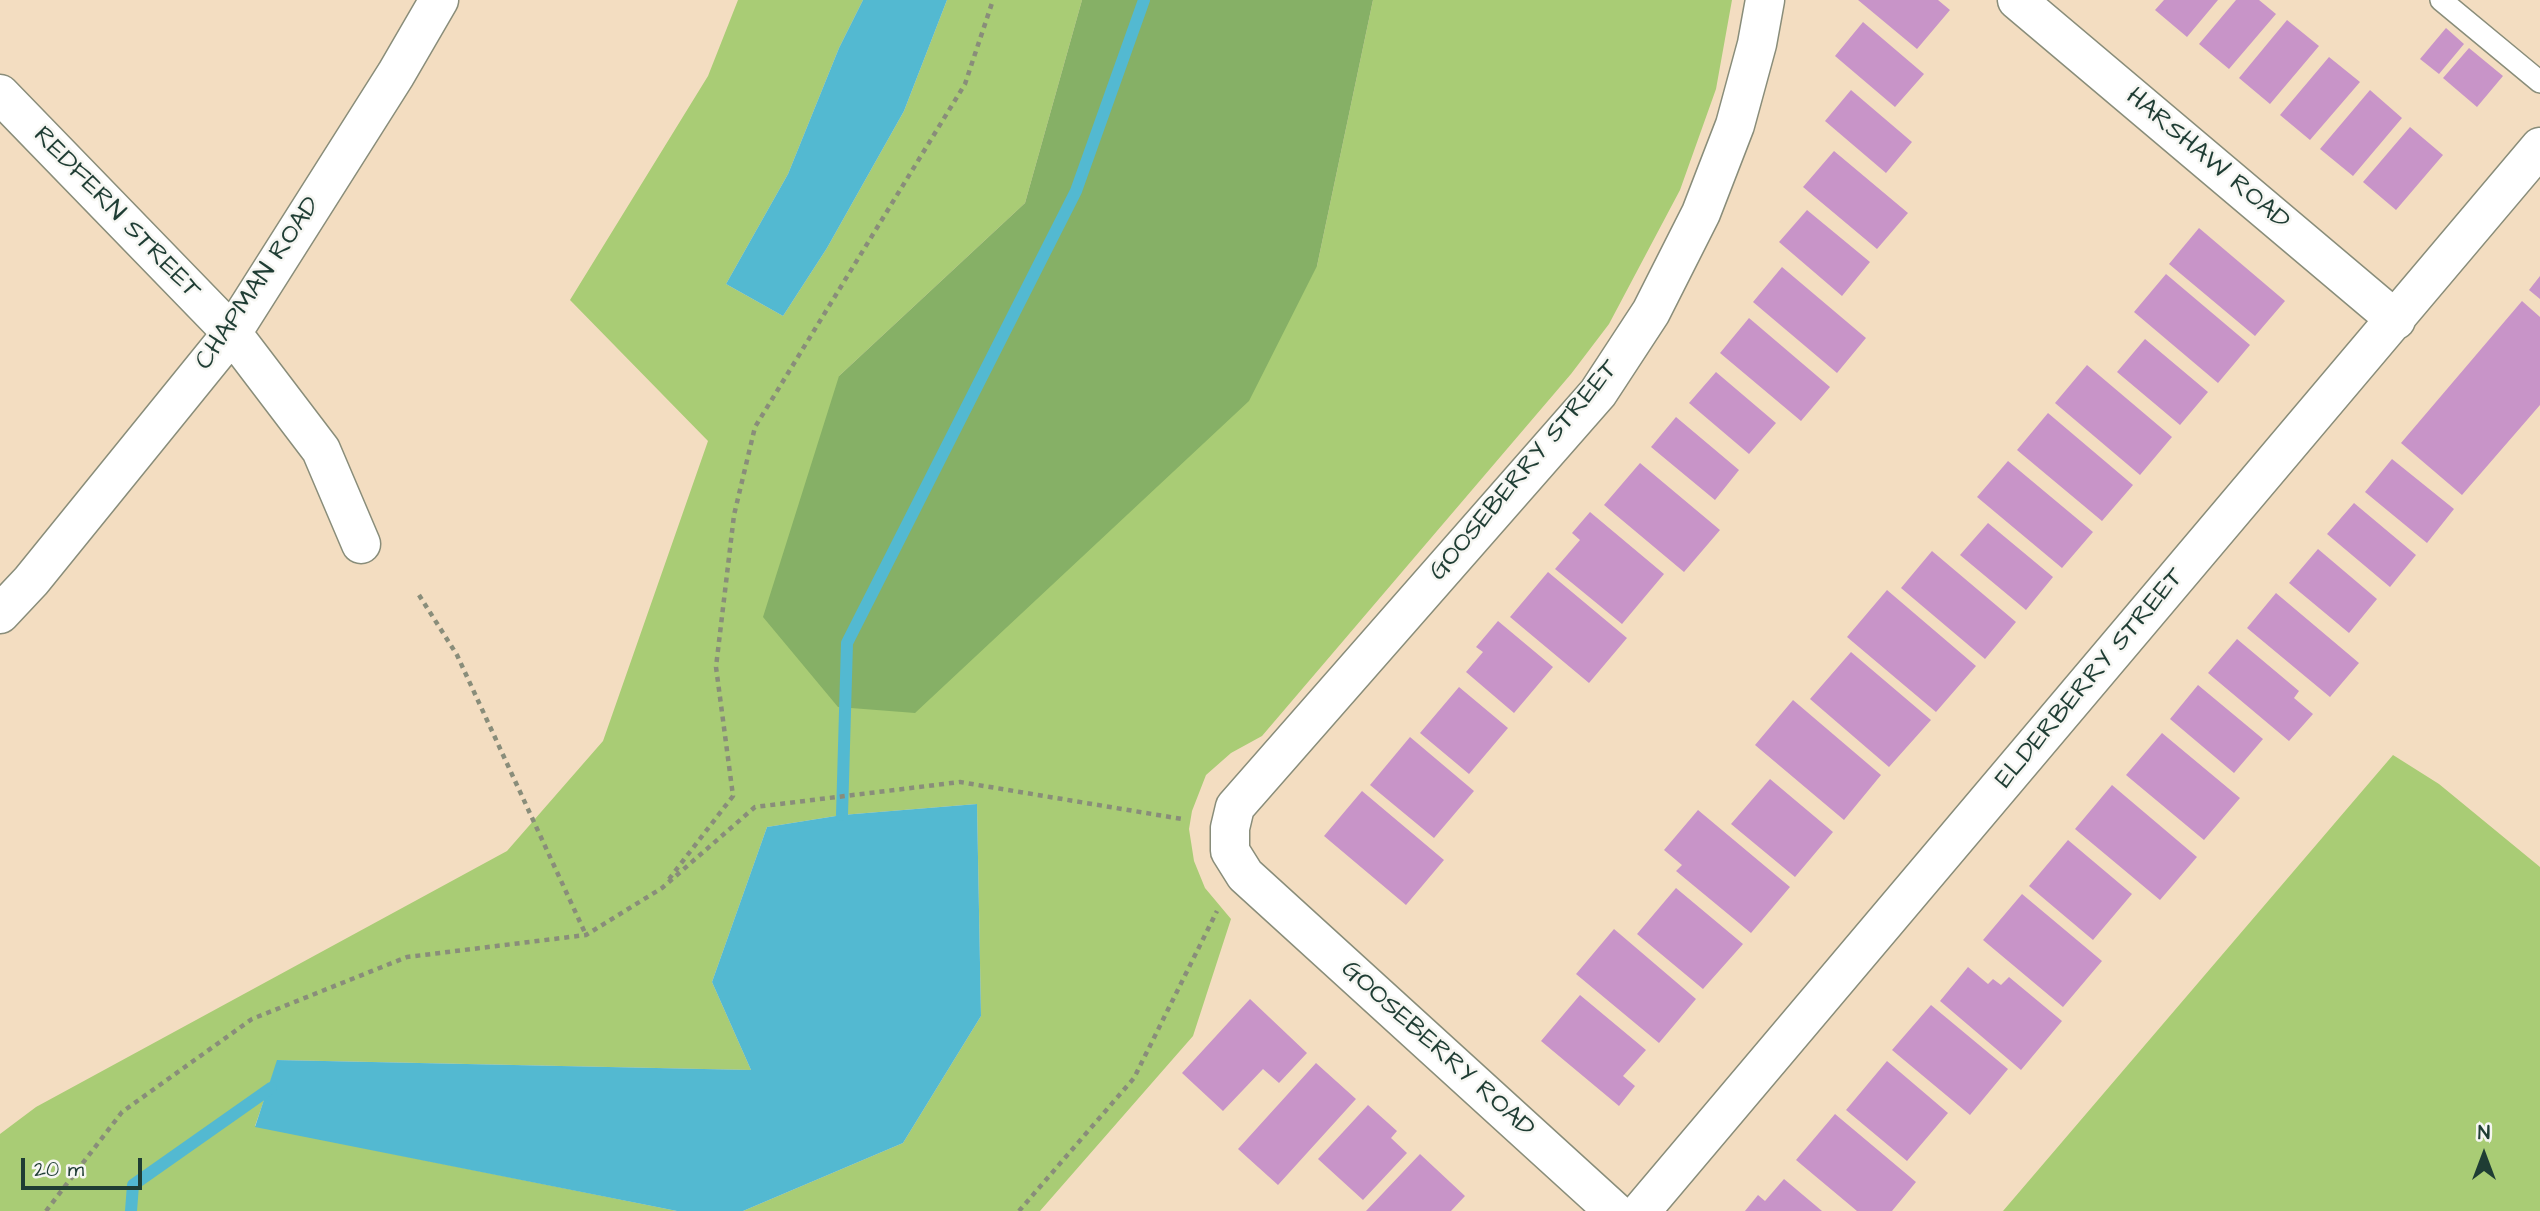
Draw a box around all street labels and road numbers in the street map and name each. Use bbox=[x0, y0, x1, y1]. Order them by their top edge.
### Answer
street label: HARSHAW ROAD bbox=[2119, 82, 2295, 238]
street label: REDFERN STREET bbox=[26, 121, 206, 307]
street label: CHAPMAN ROAD bbox=[190, 192, 328, 376]
street label: GOOSEBERRY STREET bbox=[1424, 354, 1626, 588]
street label: ELDERBERRY STREET bbox=[1990, 563, 2192, 795]
street label: GOOSEBERRY ROAD bbox=[1334, 955, 1540, 1145]

